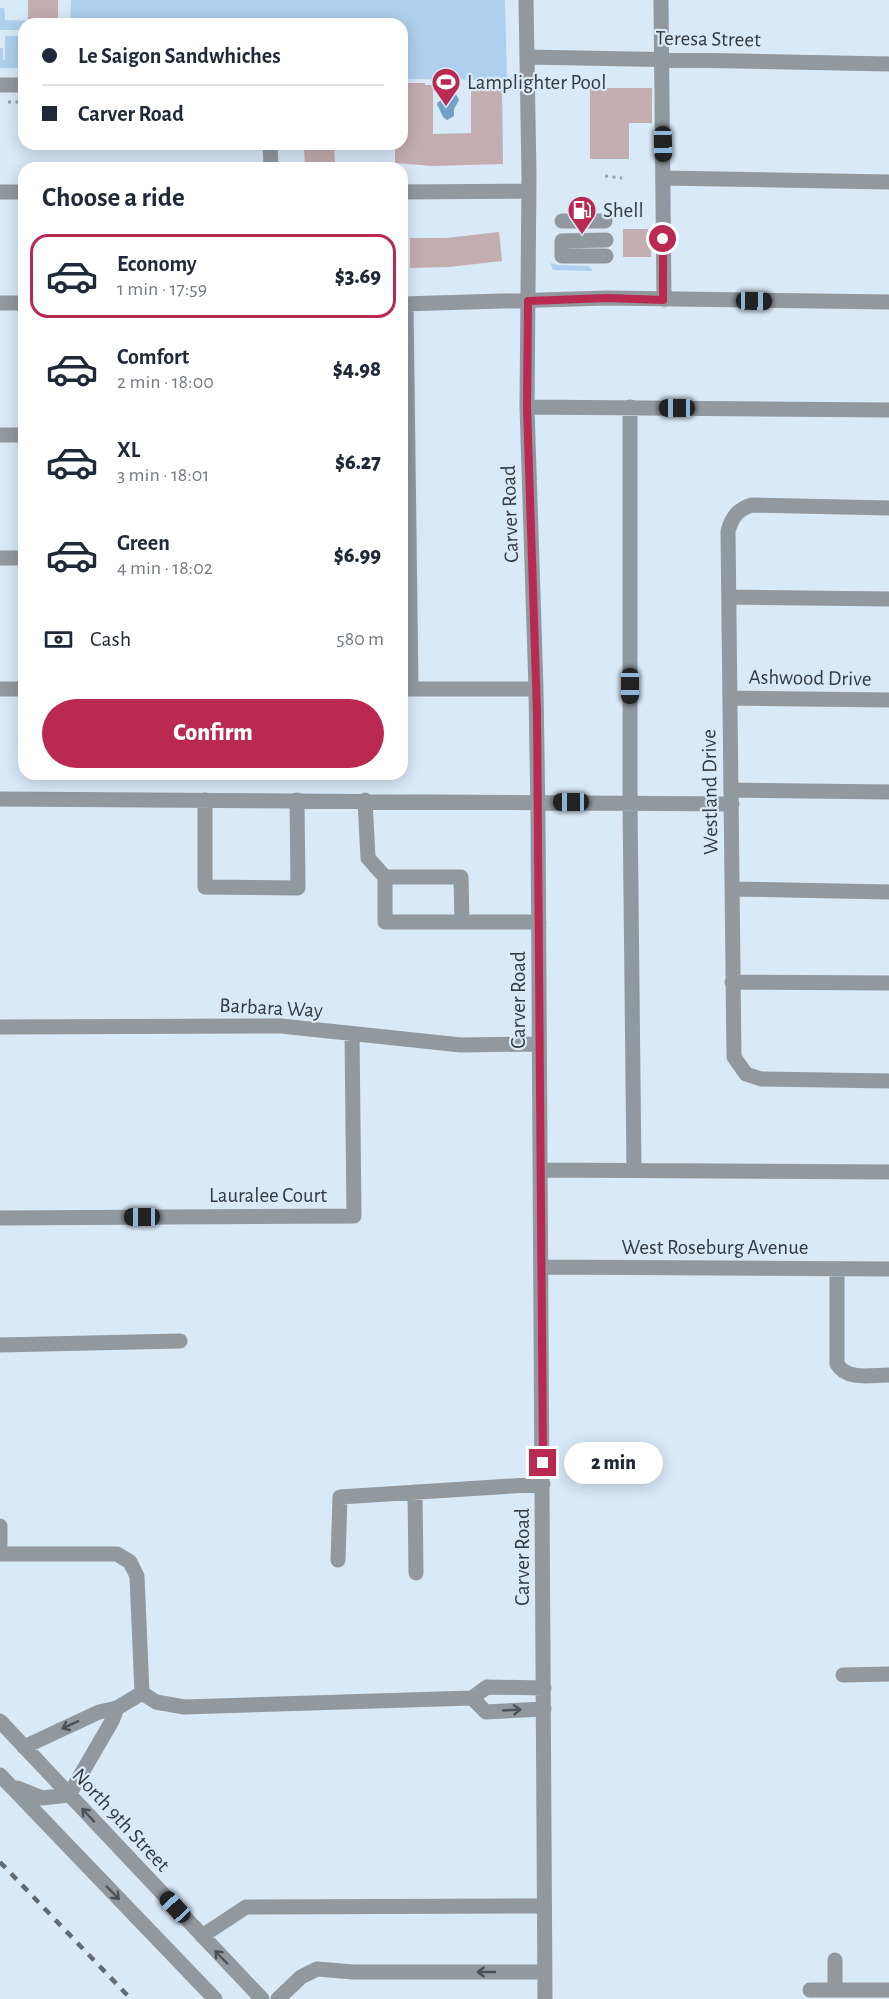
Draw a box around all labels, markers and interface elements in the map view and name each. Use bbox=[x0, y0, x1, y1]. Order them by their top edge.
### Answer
street label: Teresa Street bbox=[655, 28, 761, 50]
text: Le Saigon Sandwhiches bbox=[78, 45, 281, 67]
sports icon: Lamplighter Pool bbox=[430, 66, 462, 108]
place label: Lamplighter Pool bbox=[467, 72, 606, 93]
text: Carver Road bbox=[78, 103, 184, 125]
car bbox=[654, 126, 672, 162]
text: Choose a ride bbox=[42, 184, 185, 211]
fuel station icon: Shell bbox=[566, 194, 598, 236]
place label: Shell bbox=[603, 200, 644, 221]
route start bbox=[649, 225, 676, 252]
icon: car bbox=[45, 249, 99, 303]
text: Economy bbox=[117, 253, 197, 275]
text: $3.69 bbox=[335, 265, 381, 287]
text: 1 min · 17:59 bbox=[117, 279, 207, 299]
car bbox=[736, 292, 772, 310]
icon: car bbox=[45, 342, 99, 396]
text: Comfort bbox=[117, 346, 189, 368]
text: $4.98 bbox=[333, 358, 381, 380]
text: 2 min · 18:00 bbox=[117, 372, 214, 392]
car bbox=[659, 399, 695, 417]
icon: car bbox=[45, 435, 99, 489]
text: XL bbox=[117, 439, 140, 461]
text: $6.27 bbox=[335, 451, 381, 473]
text: 3 min · 18:01 bbox=[117, 465, 209, 485]
street label: Carver Road bbox=[498, 465, 522, 563]
icon: car bbox=[45, 528, 99, 582]
text: Green bbox=[117, 532, 170, 554]
text: $6.99 bbox=[334, 544, 381, 566]
text: 4 min · 18:02 bbox=[117, 558, 213, 578]
icon: cash bbox=[42, 623, 75, 656]
text: Cash bbox=[90, 628, 131, 650]
text: 580 m bbox=[336, 629, 384, 649]
street label: Ashwood Drive bbox=[748, 666, 872, 690]
car bbox=[621, 668, 639, 704]
button: Confirm bbox=[42, 699, 384, 768]
street label: Westland Drive bbox=[698, 729, 722, 855]
car bbox=[553, 793, 589, 811]
street label: Carver Road bbox=[508, 951, 529, 1049]
street label: Barbara Way bbox=[219, 995, 323, 1021]
street label: Lauralee Court bbox=[209, 1185, 327, 1206]
car bbox=[124, 1208, 160, 1226]
street label: West Roseburg Avenue bbox=[621, 1237, 809, 1258]
callout: 2 min bbox=[564, 1442, 663, 1484]
route end bbox=[529, 1449, 556, 1476]
text: 2 min bbox=[591, 1453, 636, 1473]
street label: Carver Road bbox=[512, 1508, 533, 1606]
one-way arrow bbox=[502, 1705, 522, 1716]
one-way arrow bbox=[61, 1720, 79, 1732]
street label: North 9th Street bbox=[68, 1764, 174, 1876]
one-way arrow bbox=[81, 1808, 95, 1823]
one-way arrow bbox=[106, 1885, 120, 1900]
car bbox=[156, 1888, 194, 1926]
one-way arrow bbox=[214, 1949, 229, 1964]
one-way arrow bbox=[477, 1966, 497, 1978]

